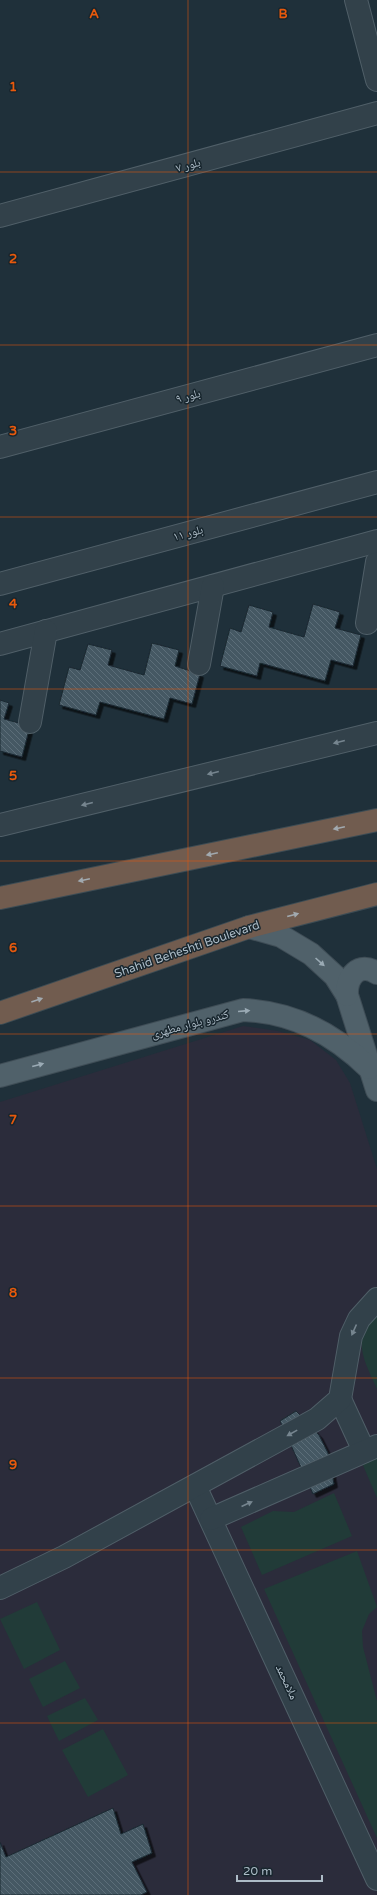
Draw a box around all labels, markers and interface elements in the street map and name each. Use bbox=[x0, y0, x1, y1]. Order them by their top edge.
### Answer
text: A bbox=[89, 6, 99, 22]
text: B bbox=[278, 6, 288, 22]
text: 1 bbox=[9, 79, 17, 95]
street label: بلور ۷ bbox=[174, 155, 202, 175]
text: 2 bbox=[9, 251, 17, 267]
street label: بلور ۹ bbox=[174, 386, 202, 406]
text: 3 bbox=[9, 423, 17, 439]
street label: بلور ۱۱ bbox=[172, 522, 205, 544]
text: 4 bbox=[9, 596, 18, 612]
one-way arrow bbox=[333, 740, 345, 746]
text: 5 bbox=[9, 768, 17, 784]
one-way arrow bbox=[207, 771, 219, 777]
one-way arrow bbox=[80, 801, 92, 807]
one-way arrow bbox=[333, 825, 345, 831]
one-way arrow bbox=[205, 852, 218, 858]
one-way arrow bbox=[78, 878, 90, 884]
one-way arrow bbox=[287, 912, 299, 918]
street label: Shahid Beheshti Boulevard bbox=[113, 918, 261, 980]
text: 6 bbox=[9, 940, 17, 956]
one-way arrow bbox=[315, 958, 326, 967]
one-way arrow bbox=[31, 997, 43, 1003]
street label: کندرو بلوار مطهری bbox=[150, 1007, 230, 1041]
one-way arrow bbox=[238, 1008, 250, 1014]
one-way arrow bbox=[31, 1062, 44, 1068]
text: 7 bbox=[9, 1112, 17, 1128]
text: 8 bbox=[9, 1285, 17, 1301]
one-way arrow bbox=[351, 1324, 357, 1336]
one-way arrow bbox=[286, 1429, 298, 1436]
text: 9 bbox=[9, 1457, 17, 1473]
one-way arrow bbox=[241, 1500, 253, 1506]
street label: ملامحمد bbox=[273, 1662, 301, 1702]
scale bar bbox=[237, 1857, 322, 1883]
text: 20 m bbox=[243, 1864, 272, 1878]

